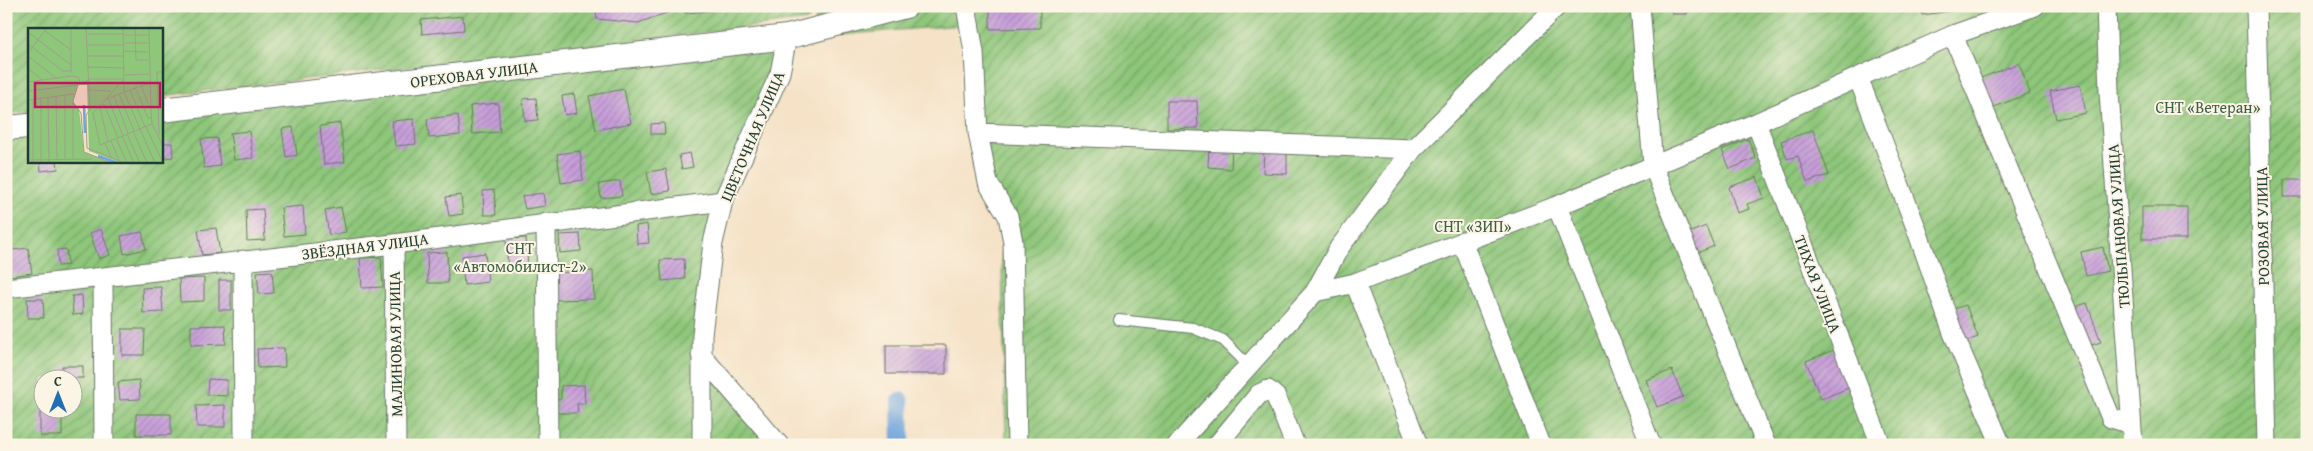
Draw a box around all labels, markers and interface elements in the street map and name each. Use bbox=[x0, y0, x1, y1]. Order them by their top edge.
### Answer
inset map bbox=[28, 28, 162, 162]
street label: ОРЕХОВАЯ УЛИЦА bbox=[409, 54, 539, 94]
street label: ЦВЕТОЧНАЯ УЛИЦА bbox=[714, 67, 790, 205]
park label: СНТ «Ветеран» bbox=[2156, 95, 2261, 119]
street label: ТЮЛЬПАНОВАЯ УЛИЦА bbox=[2100, 143, 2136, 309]
street label: РОЗОВАЯ УЛИЦА bbox=[2249, 166, 2275, 286]
park label: СНТ «ЗИП» bbox=[1434, 214, 1512, 238]
street label: ЗВЁЗДНАЯ УЛИЦА bbox=[300, 226, 430, 266]
street label: ТИХАЯ УЛИЦА bbox=[1788, 232, 1848, 337]
park label: СНТ «Автомобилист-2» bbox=[454, 236, 587, 278]
street label: МАЛИНОВАЯ УЛИЦА bbox=[382, 271, 408, 417]
north arrow bbox=[32, 368, 82, 418]
text: С bbox=[54, 371, 62, 391]

